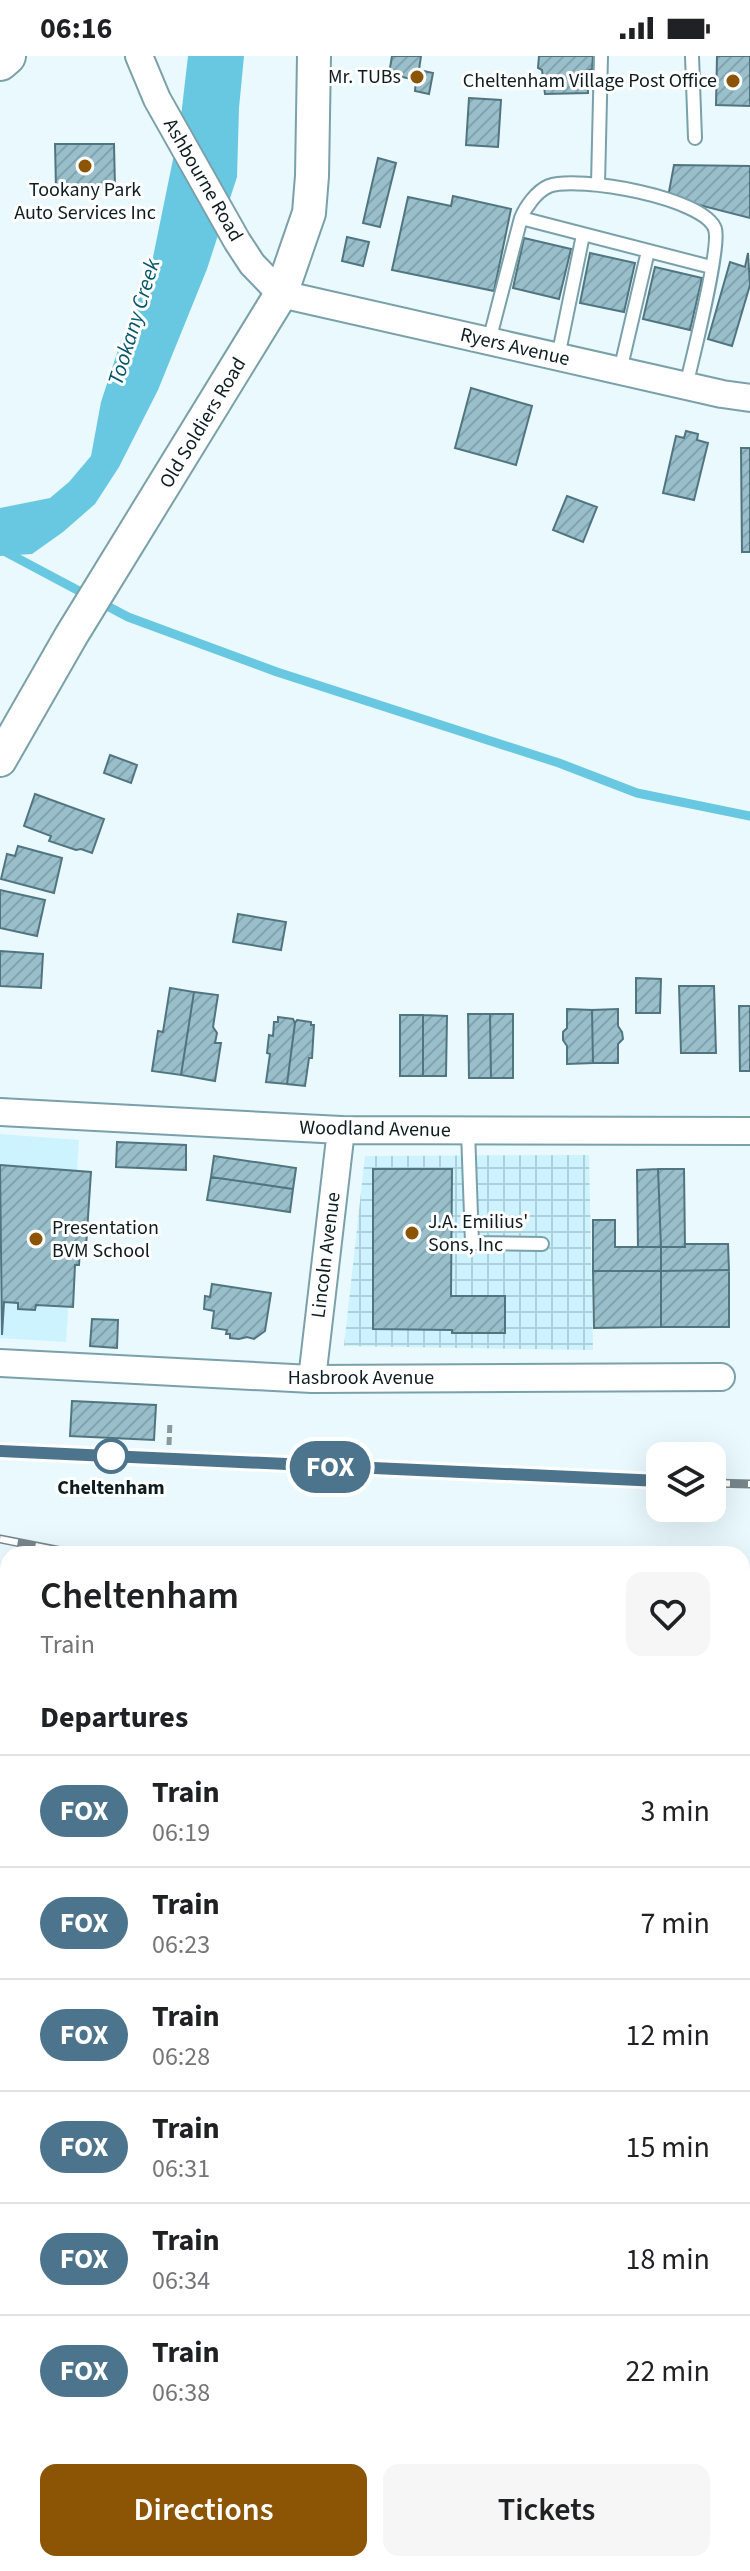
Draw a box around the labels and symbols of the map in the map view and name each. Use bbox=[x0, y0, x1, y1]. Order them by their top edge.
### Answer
place label: Mr. TUBs bbox=[328, 63, 401, 91]
place label: Cheltenham Village Post Office bbox=[463, 67, 717, 95]
marker: Mr. TUBs bbox=[408, 68, 426, 86]
marker: Cheltenham Village Post Office bbox=[724, 72, 742, 90]
street label: Ashbourne Road bbox=[156, 113, 250, 247]
marker: Tookany Park Auto Services Inc bbox=[76, 157, 94, 175]
place label: Tookany Park Auto Services Inc bbox=[14, 176, 156, 227]
water label: Tookany Creek bbox=[100, 254, 169, 389]
street label: Ryers Avenue bbox=[458, 321, 573, 373]
street label: Old Soldiers Road bbox=[153, 352, 253, 494]
street label: Woodland Avenue bbox=[299, 1114, 451, 1144]
street label: Lincoln Avenue bbox=[304, 1190, 348, 1320]
place label: J.A. Emilius' Sons, Inc bbox=[428, 1208, 528, 1259]
place label: Presentation BVM School bbox=[52, 1214, 159, 1265]
marker: J.A. Emilius' Sons, Inc bbox=[403, 1224, 421, 1242]
marker: Presentation BVM School bbox=[27, 1230, 45, 1248]
street label: Hasbrook Avenue bbox=[288, 1364, 434, 1392]
marker: Cheltenham bbox=[94, 1439, 128, 1473]
line badge: FOX bbox=[284, 1441, 376, 1493]
place label: Cheltenham bbox=[57, 1474, 165, 1502]

